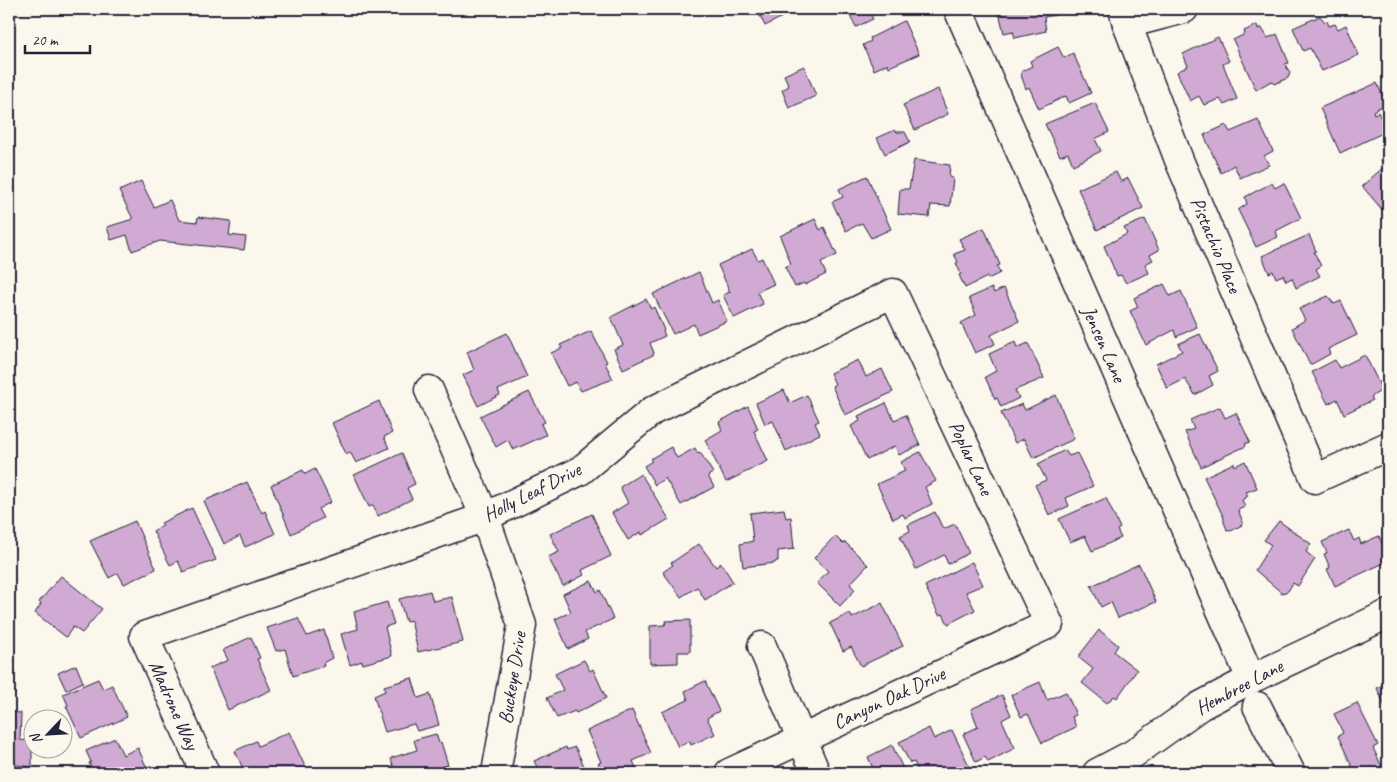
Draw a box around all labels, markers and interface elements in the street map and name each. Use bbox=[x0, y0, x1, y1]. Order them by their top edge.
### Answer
scale bar bbox=[25, 22, 90, 54]
text: 20 m bbox=[32, 31, 59, 50]
street label: Pistachio Place bbox=[1185, 193, 1248, 298]
street label: Jensen Lane bbox=[1076, 301, 1132, 387]
street label: Poplar Lane bbox=[943, 417, 1000, 500]
street label: Holly Leaf Drive bbox=[479, 456, 586, 527]
street label: Buckeye Drive bbox=[492, 629, 532, 726]
street label: Hembree Lane bbox=[1191, 653, 1288, 720]
street label: Madrone Way bbox=[143, 656, 206, 756]
street label: Canyon Oak Drive bbox=[829, 661, 950, 735]
north arrow bbox=[22, 710, 72, 760]
text: N bbox=[26, 730, 46, 747]

